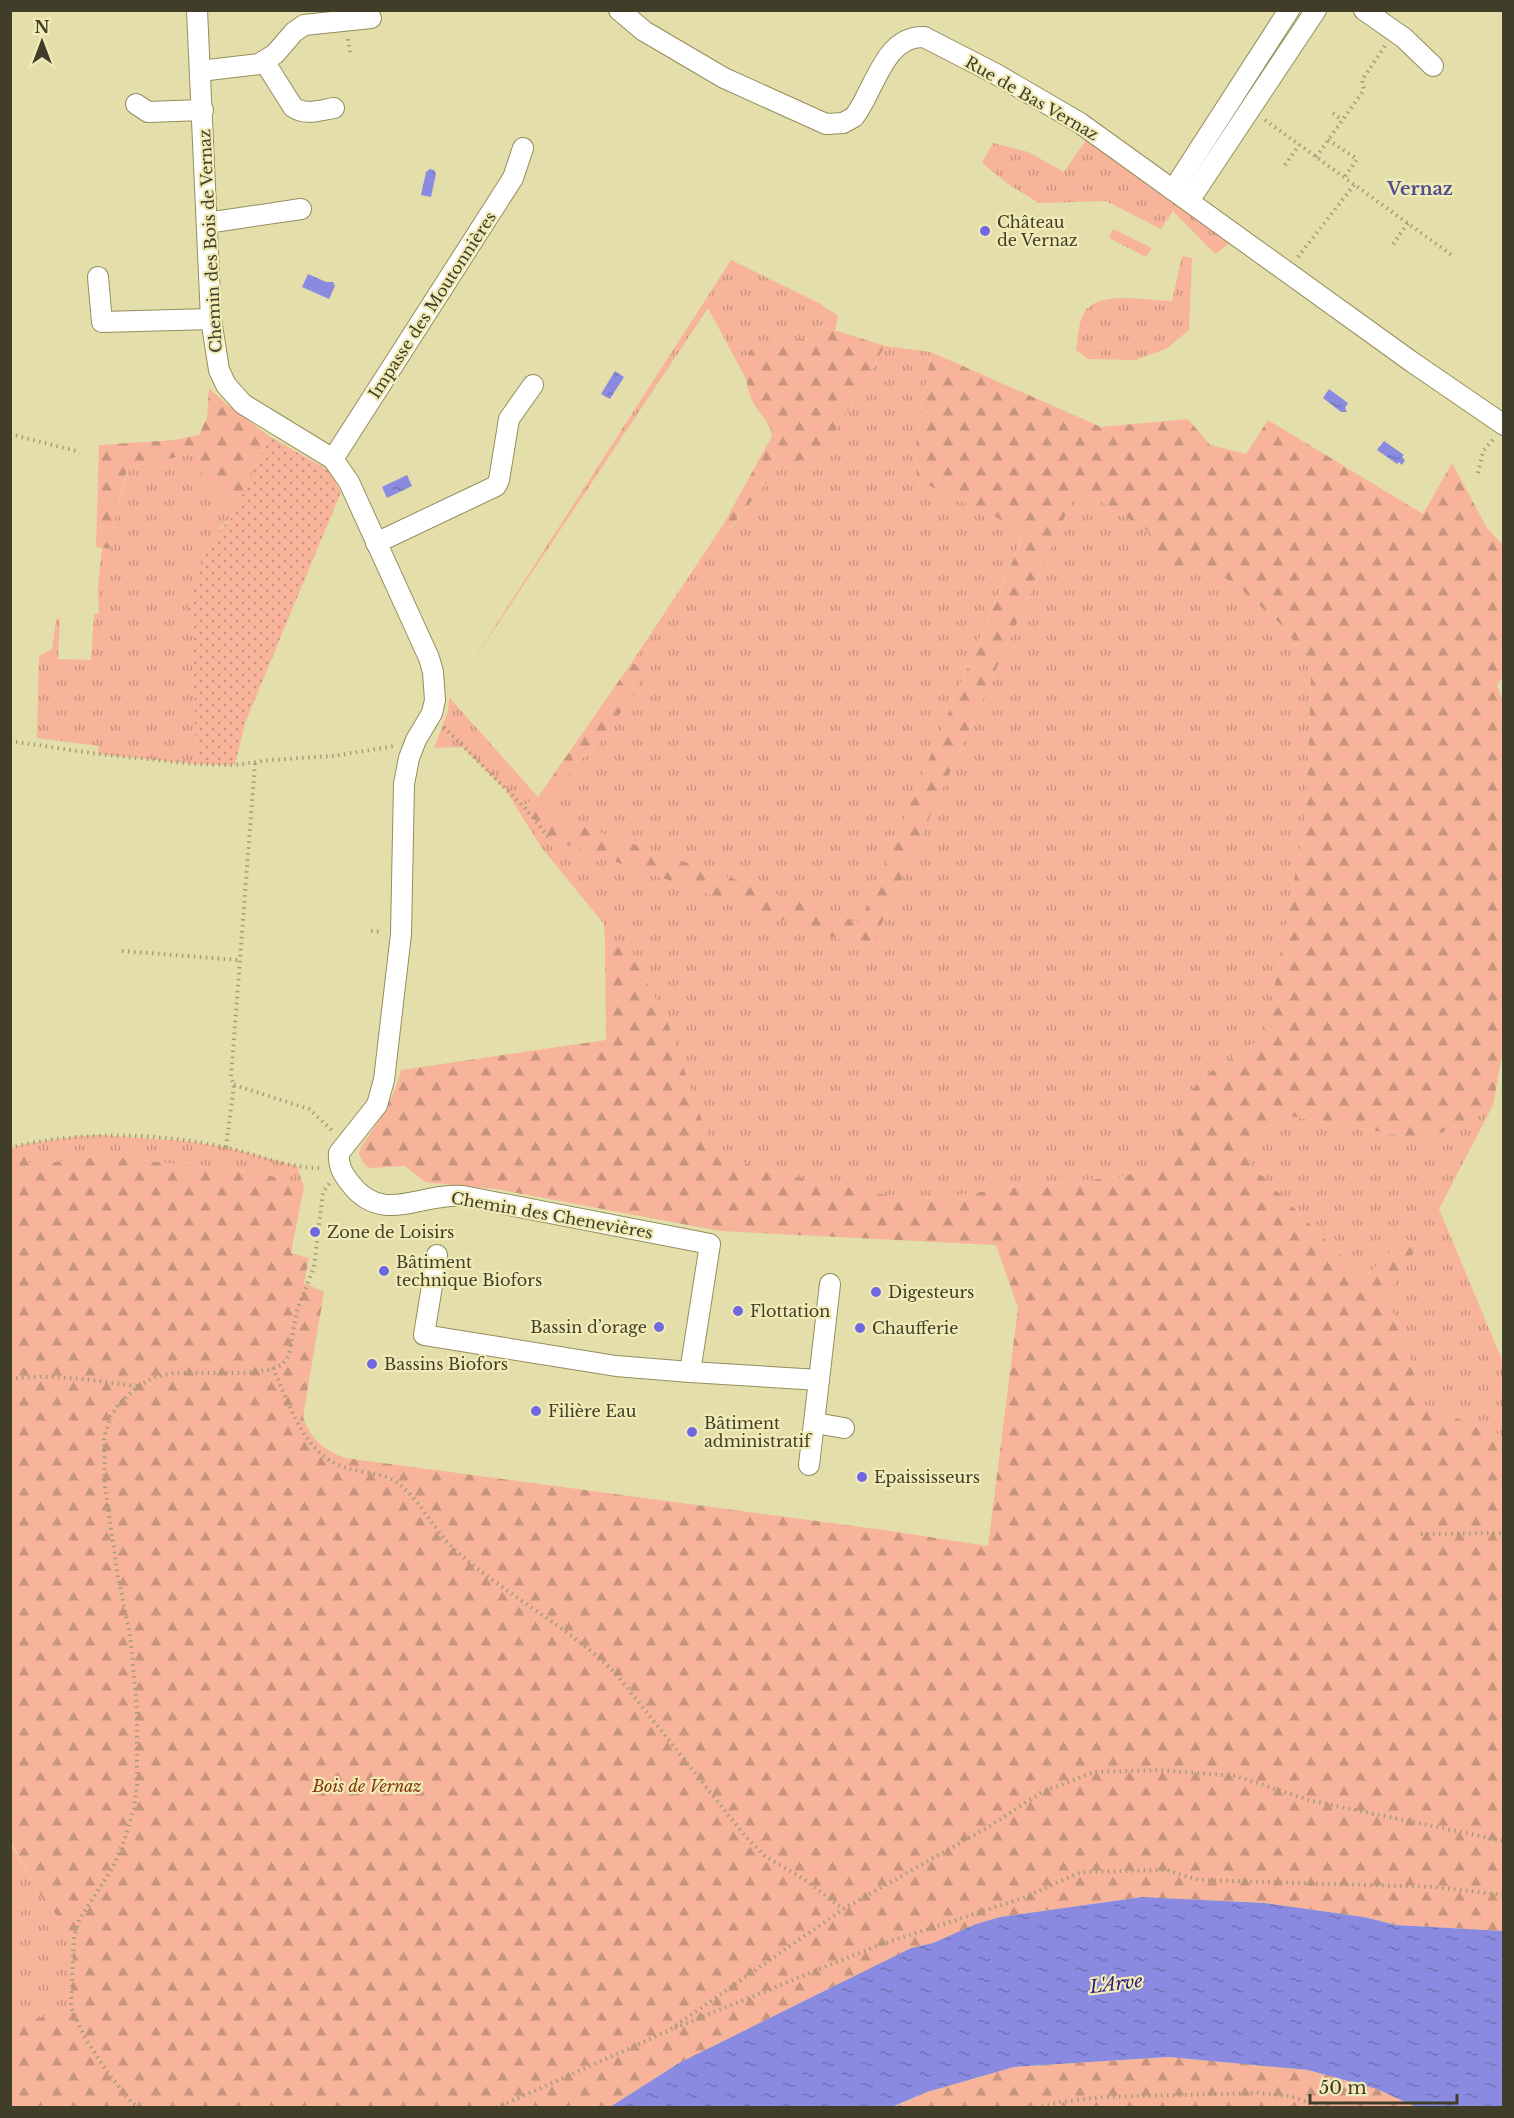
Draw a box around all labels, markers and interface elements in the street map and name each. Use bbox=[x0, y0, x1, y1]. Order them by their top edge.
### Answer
north arrow bbox=[12, 12, 72, 72]
text: N bbox=[34, 17, 50, 37]
street label: Rue de Bas Vernaz bbox=[962, 52, 1102, 144]
street label: Chemin des Bois de Vernaz bbox=[194, 129, 226, 353]
district label: Vernaz bbox=[1386, 178, 1453, 200]
street label: Impasse des Moutonnières bbox=[364, 208, 500, 402]
place label: Château de Vernaz bbox=[997, 212, 1078, 250]
marker: Château de Vernaz bbox=[978, 224, 992, 238]
street label: Chemin des Chenevières bbox=[450, 1187, 654, 1243]
place label: Zone de Loisirs bbox=[327, 1222, 454, 1242]
marker: Zone de Loisirs bbox=[308, 1225, 322, 1239]
place label: Bâtiment technique Biofors bbox=[396, 1252, 542, 1290]
marker: Bâtiment technique Biofors bbox=[377, 1264, 391, 1278]
place label: Digesteurs bbox=[888, 1282, 974, 1302]
marker: Digesteurs bbox=[869, 1285, 883, 1299]
place label: Flottation bbox=[750, 1301, 830, 1321]
marker: Flottation bbox=[731, 1304, 745, 1318]
place label: Bassin d’orage bbox=[530, 1317, 647, 1337]
place label: Chaufferie bbox=[872, 1318, 958, 1338]
marker: Bassin d’orage bbox=[652, 1320, 666, 1334]
marker: Chaufferie bbox=[853, 1321, 867, 1335]
place label: Bassins Biofors bbox=[384, 1354, 508, 1374]
marker: Bassins Biofors bbox=[365, 1357, 379, 1371]
place label: Filière Eau bbox=[548, 1401, 637, 1421]
marker: Filière Eau bbox=[529, 1404, 543, 1418]
place label: Bâtiment administratif bbox=[704, 1413, 813, 1451]
marker: Bâtiment administratif bbox=[685, 1425, 699, 1439]
place label: Epaississeurs bbox=[874, 1467, 980, 1487]
marker: Epaississeurs bbox=[855, 1470, 869, 1484]
park label: Bois de Vernaz bbox=[311, 1776, 422, 1796]
water label: L'Arve bbox=[1087, 1970, 1144, 1998]
scale bar bbox=[1310, 2067, 1457, 2105]
text: 50 m bbox=[1319, 2077, 1367, 2099]

